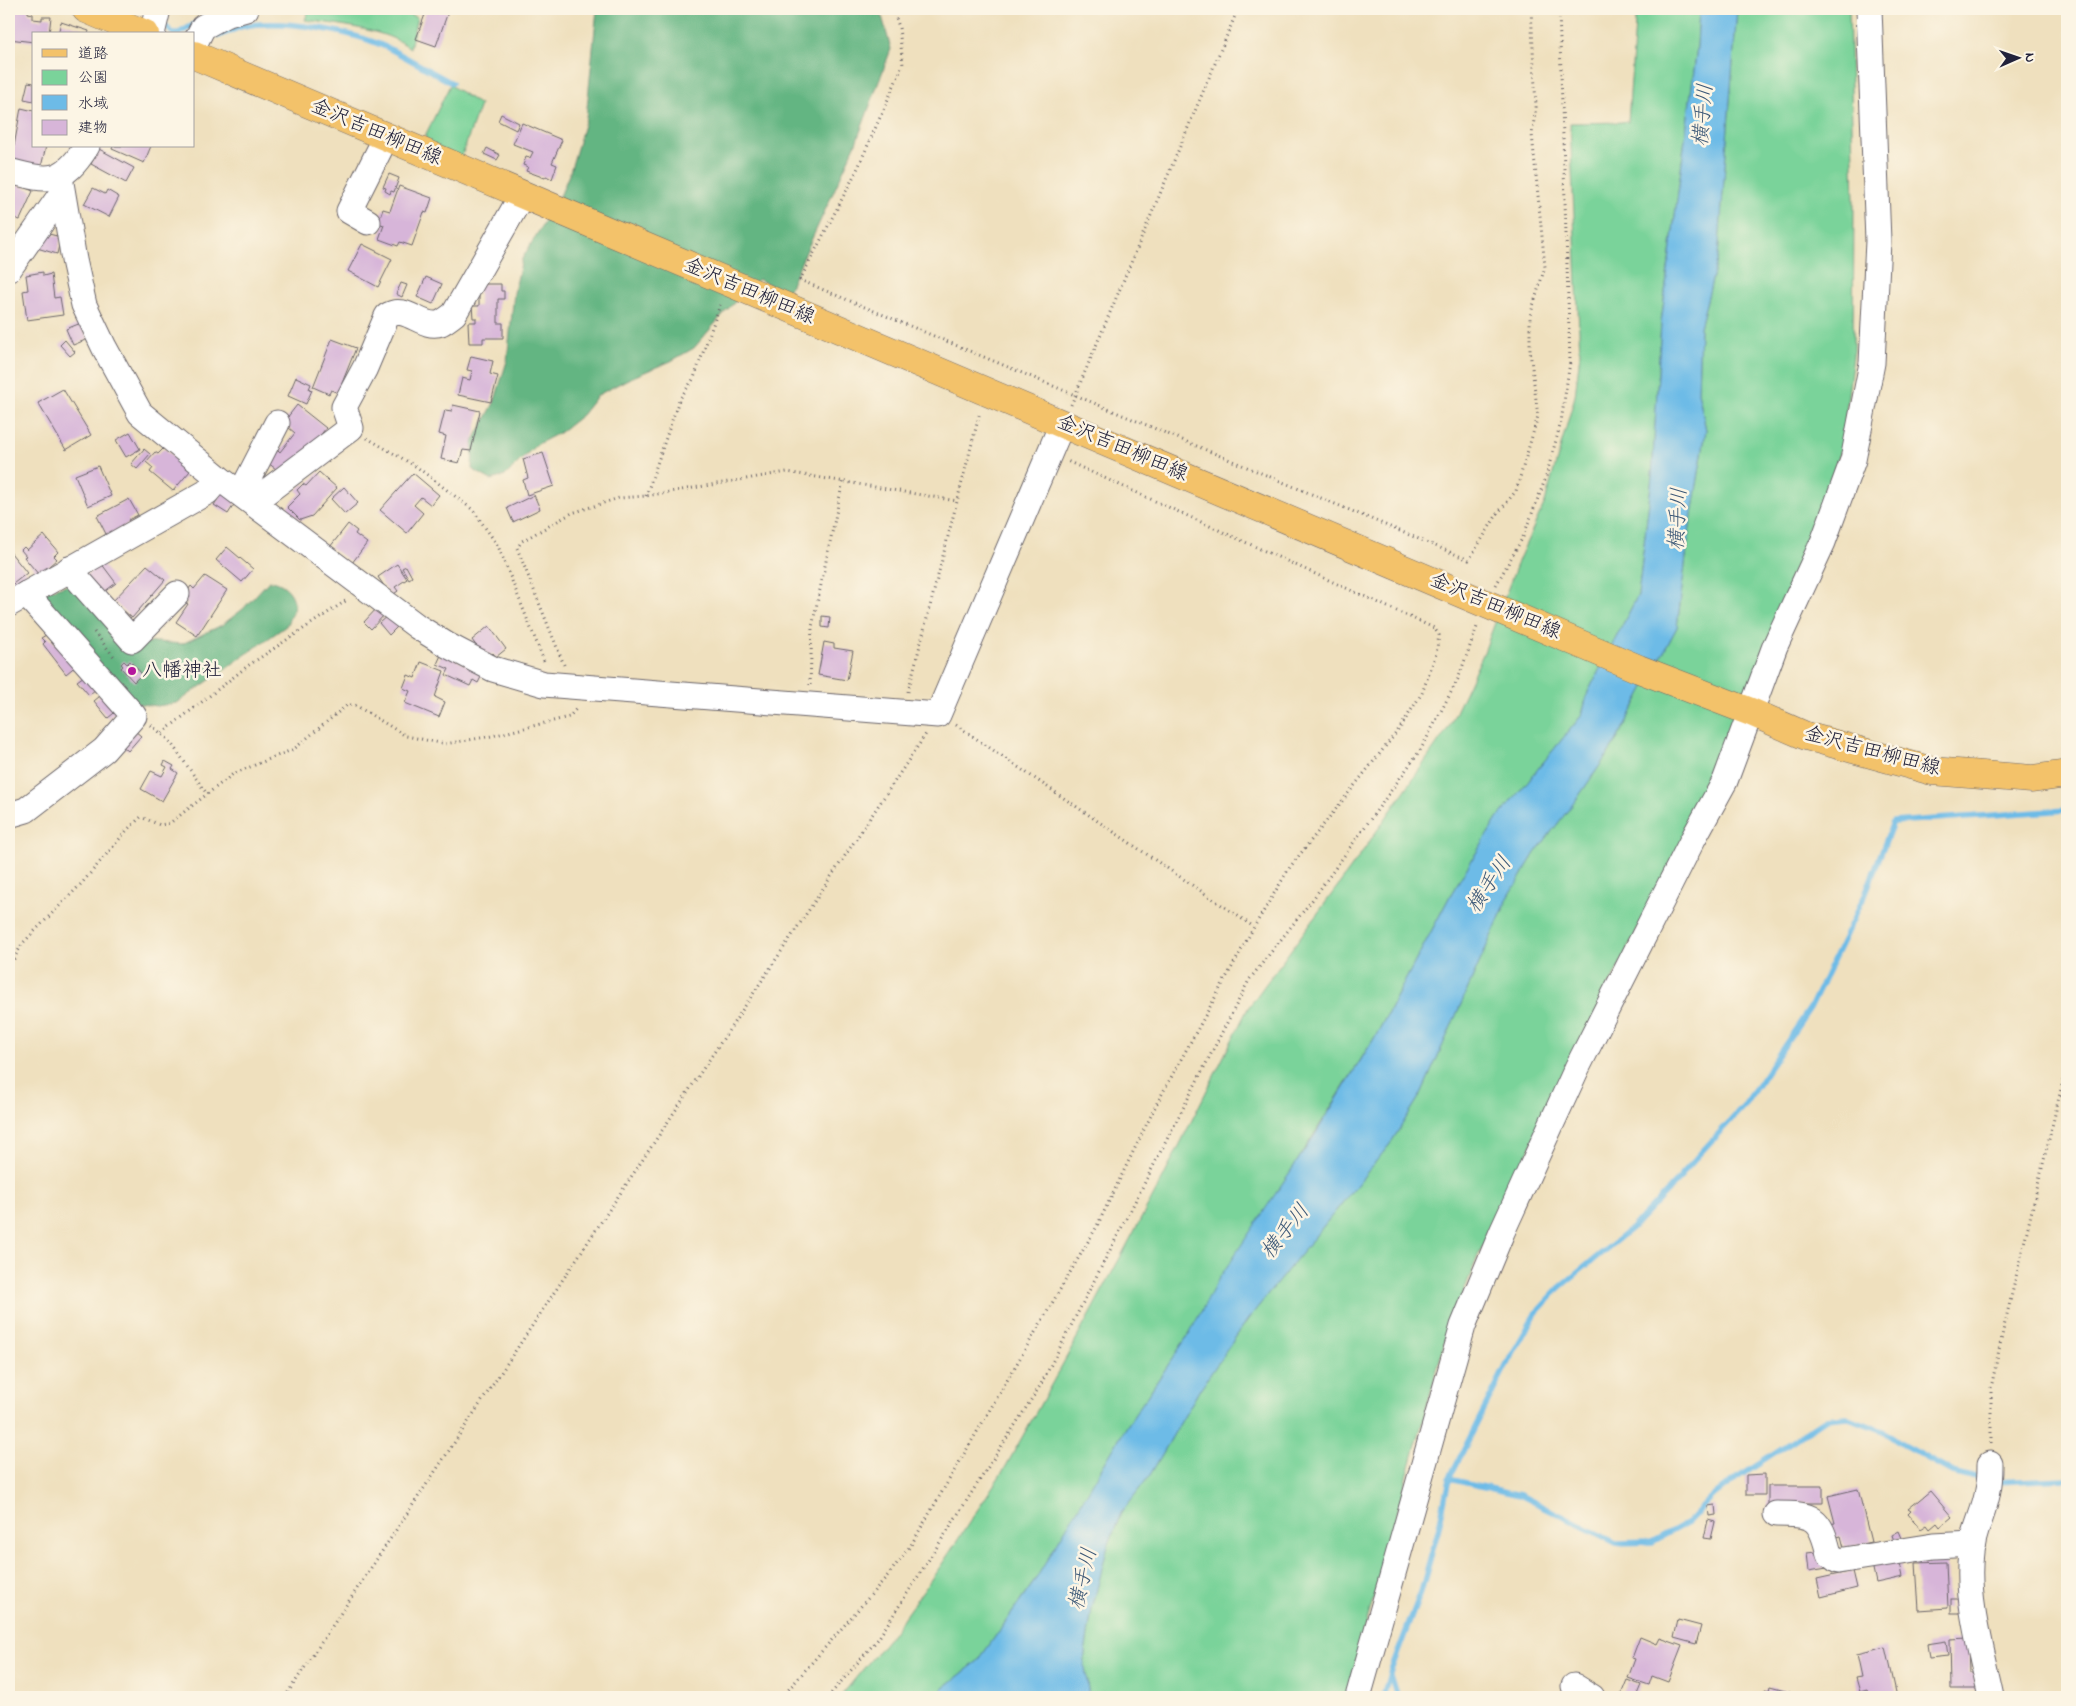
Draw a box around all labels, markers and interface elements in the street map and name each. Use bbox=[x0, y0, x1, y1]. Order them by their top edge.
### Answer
legend bbox=[32, 32, 195, 148]
north arrow bbox=[1994, 32, 2044, 82]
text: 道路 bbox=[78, 43, 108, 65]
text: N bbox=[2019, 53, 2040, 63]
text: 公園 bbox=[78, 67, 108, 89]
water label: 横手川 bbox=[1686, 82, 1722, 148]
street label: 金沢吉田柳田線 bbox=[306, 92, 446, 174]
text: 水域 bbox=[78, 93, 108, 115]
text: 建物 bbox=[78, 117, 108, 139]
street label: 金沢吉田柳田線 bbox=[679, 251, 819, 333]
street label: 金沢吉田柳田線 bbox=[1052, 408, 1192, 490]
water label: 横手川 bbox=[1662, 487, 1696, 551]
street label: 金沢吉田柳田線 bbox=[1425, 566, 1565, 648]
place label: 八幡神社 bbox=[142, 657, 222, 686]
marker: 八幡神社 bbox=[126, 665, 138, 677]
street label: 金沢吉田柳田線 bbox=[1801, 720, 1943, 784]
water label: 横手川 bbox=[1460, 850, 1520, 920]
water label: 横手川 bbox=[1255, 1198, 1317, 1266]
water label: 横手川 bbox=[1062, 1545, 1106, 1613]

